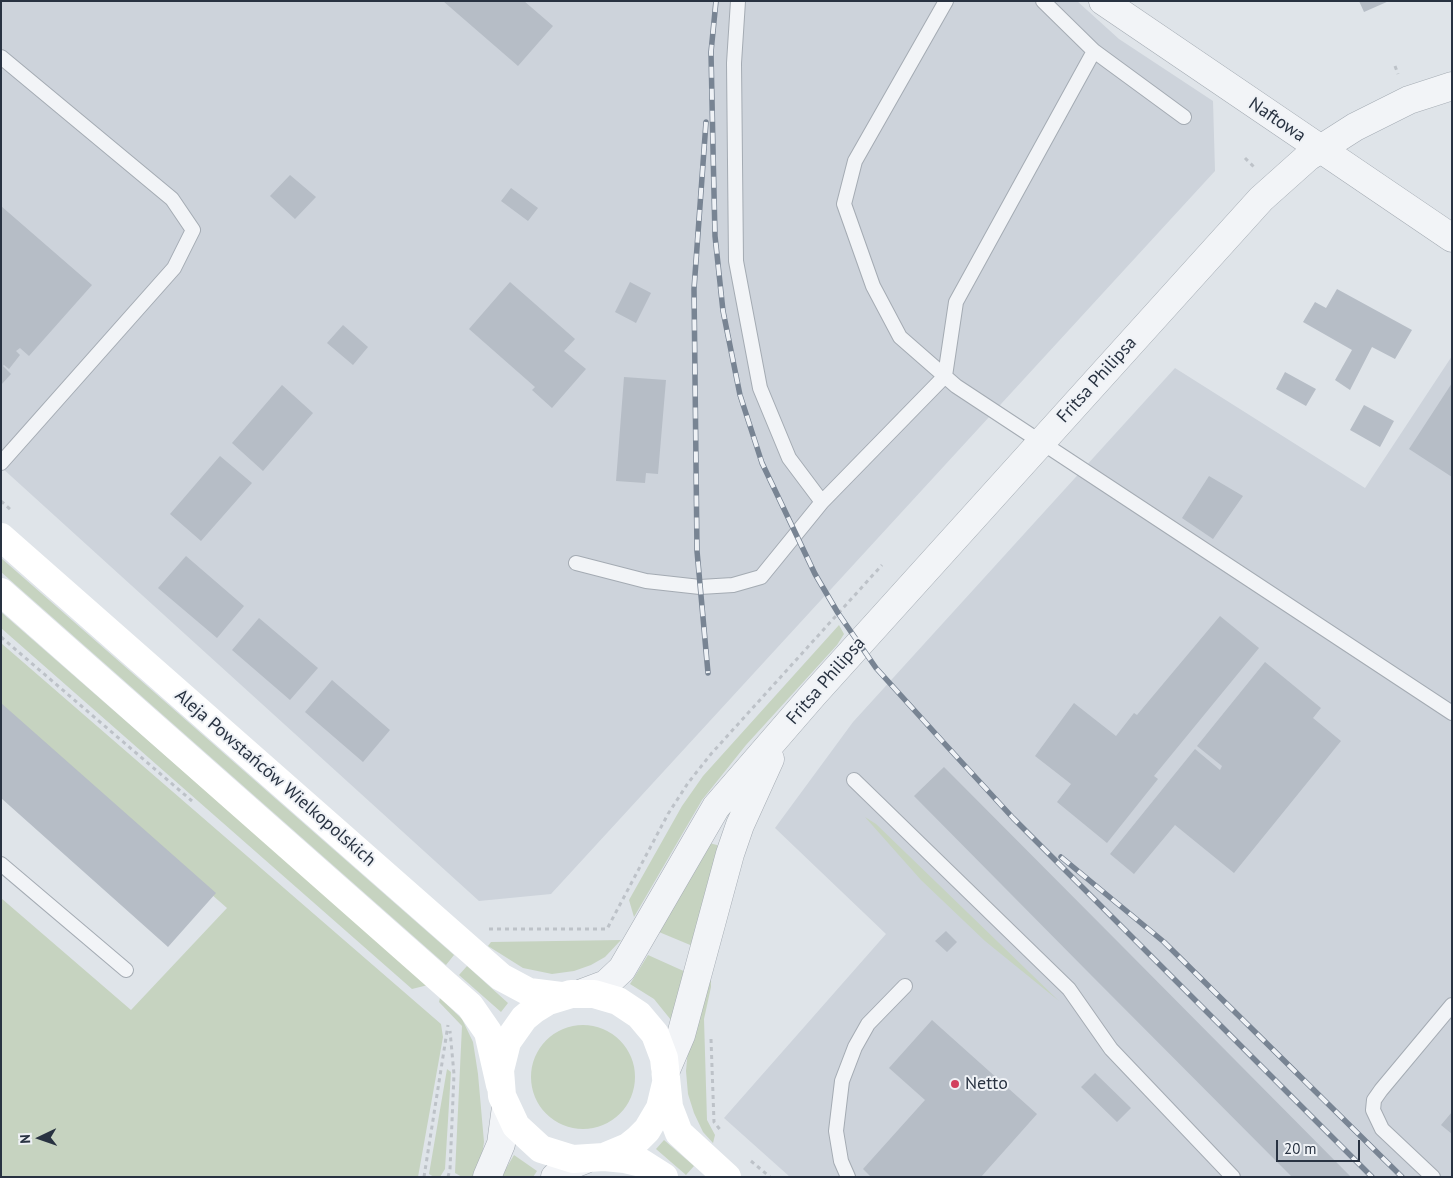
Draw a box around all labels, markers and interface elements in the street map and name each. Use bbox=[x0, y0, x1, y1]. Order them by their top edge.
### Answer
street label: Naftowa bbox=[1244, 93, 1310, 147]
street label: Fritsa Philipsa bbox=[1053, 332, 1141, 428]
street label: Fritsa Philipsa bbox=[782, 633, 870, 729]
street label: Aleja Powstańców Wielkopolskich bbox=[170, 685, 380, 871]
place label: Netto bbox=[965, 1073, 1008, 1095]
marker: Netto bbox=[949, 1078, 961, 1090]
north arrow bbox=[15, 1113, 65, 1163]
scale bar bbox=[1278, 1130, 1362, 1162]
text: N bbox=[16, 1134, 34, 1144]
text: 20 m bbox=[1284, 1139, 1317, 1158]

